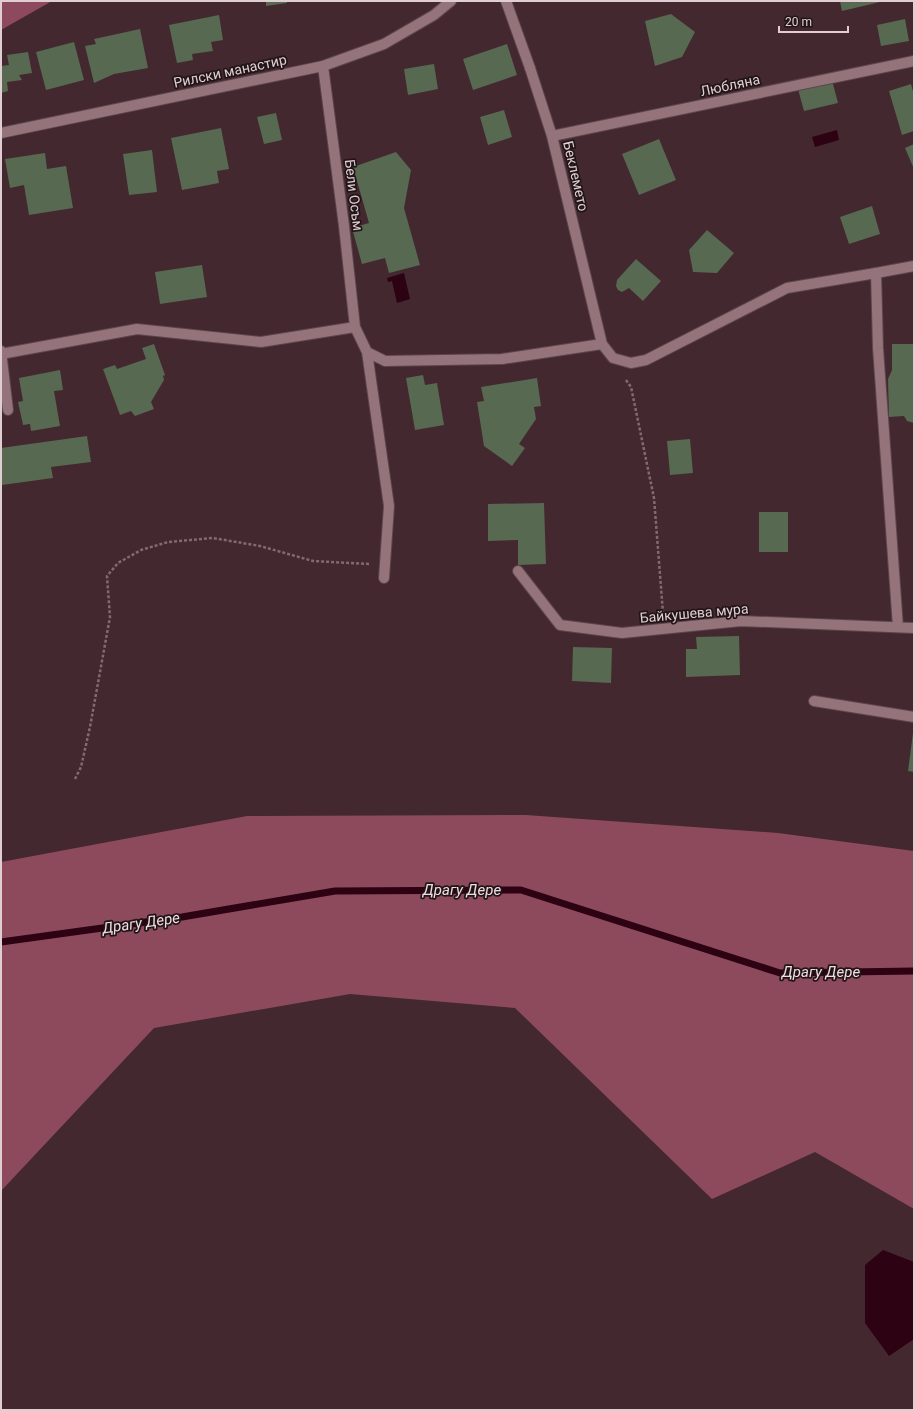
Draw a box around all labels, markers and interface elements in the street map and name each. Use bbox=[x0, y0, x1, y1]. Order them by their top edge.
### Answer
scale bar bbox=[779, 8, 848, 34]
text: 20 m bbox=[785, 15, 812, 29]
street label: Рилски манастир bbox=[172, 51, 288, 91]
street label: Любляна bbox=[699, 71, 761, 99]
street label: Беклемето bbox=[560, 139, 592, 213]
street label: Бели Осъм bbox=[342, 158, 366, 232]
street label: Байкушева мура bbox=[639, 600, 749, 626]
water label: Драгу Дере bbox=[422, 881, 501, 899]
water label: Драгу Дере bbox=[100, 909, 181, 937]
water label: Драгу Дере bbox=[781, 963, 860, 981]

